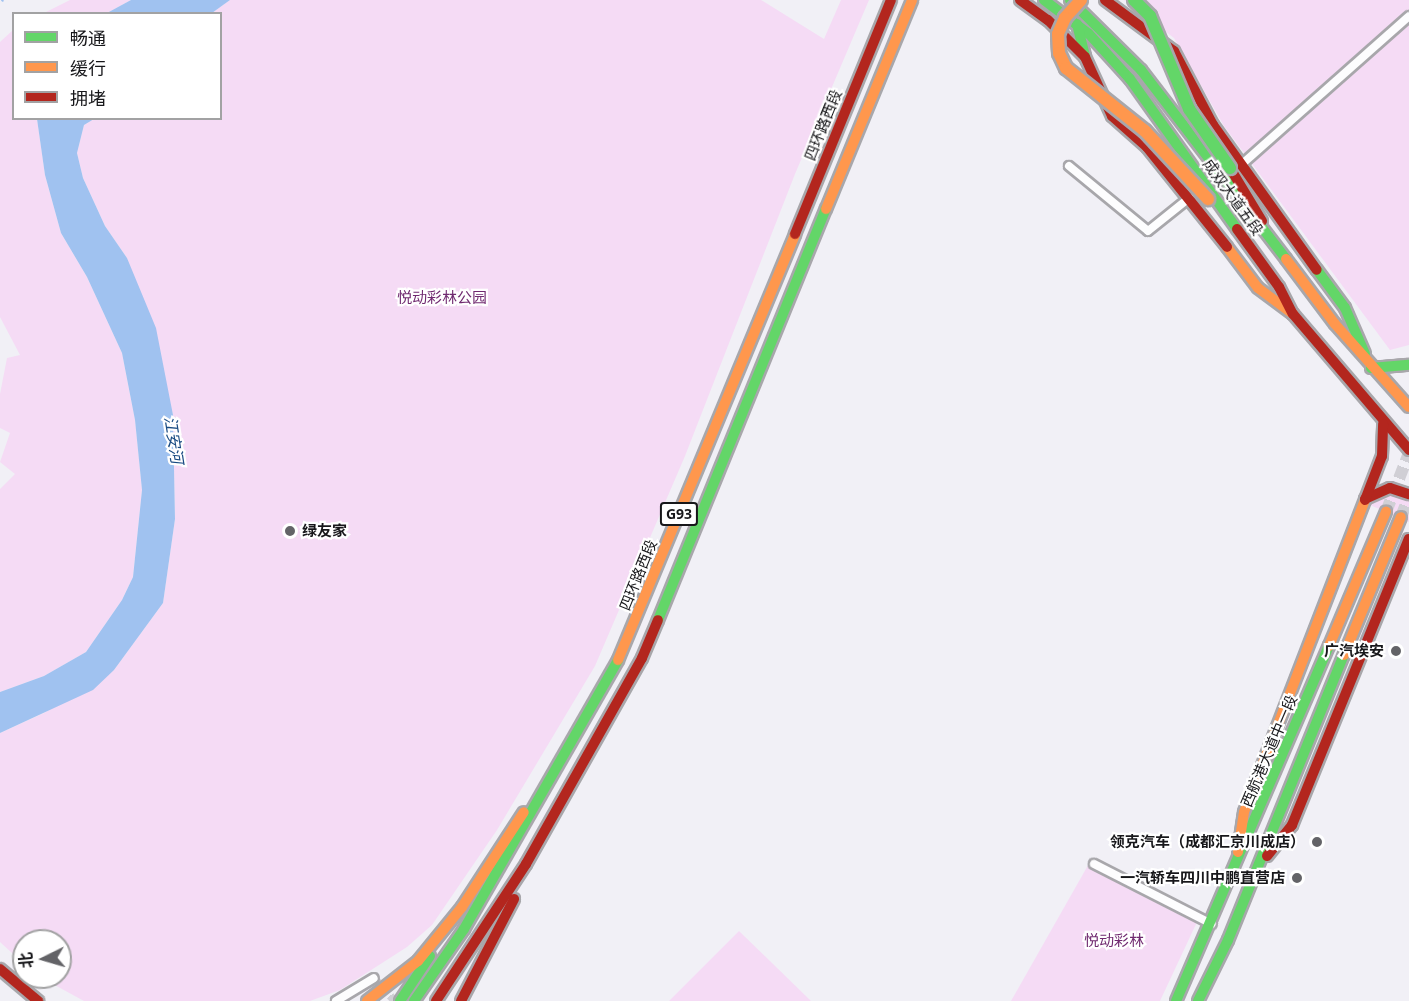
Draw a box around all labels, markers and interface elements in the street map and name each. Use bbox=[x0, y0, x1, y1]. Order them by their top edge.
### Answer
legend bbox=[12, 12, 222, 120]
text: 畅通 bbox=[70, 26, 106, 50]
text: 缓行 bbox=[70, 56, 106, 80]
text: 拥堵 bbox=[70, 86, 106, 110]
street label: 四环路西段 bbox=[801, 87, 845, 163]
street label: 成双大道五段 bbox=[1199, 155, 1267, 239]
park label: 悦动彩林公园 bbox=[397, 289, 487, 307]
water label: 江安河 bbox=[161, 415, 187, 465]
road number: G93 bbox=[660, 503, 698, 525]
place label: 绿友家 bbox=[302, 522, 347, 540]
marker: 绿友家 bbox=[283, 524, 297, 538]
street label: 四环路西段 bbox=[616, 537, 660, 613]
place label: 广汽埃安 bbox=[1324, 642, 1384, 660]
marker: 广汽埃安 bbox=[1389, 644, 1403, 658]
street label: 西航港大道中一段 bbox=[1237, 692, 1301, 810]
place label: 领克汽车（成都汇京川成店） bbox=[1110, 833, 1305, 851]
marker: 领克汽车（成都汇京川成店） bbox=[1310, 835, 1324, 849]
place label: 一汽轿车四川中鹏直营店 bbox=[1120, 869, 1285, 887]
marker: 一汽轿车四川中鹏直营店 bbox=[1290, 871, 1304, 885]
north arrow bbox=[12, 929, 72, 989]
park label: 悦动彩林 bbox=[1084, 932, 1144, 950]
text: 北 bbox=[14, 951, 38, 969]

